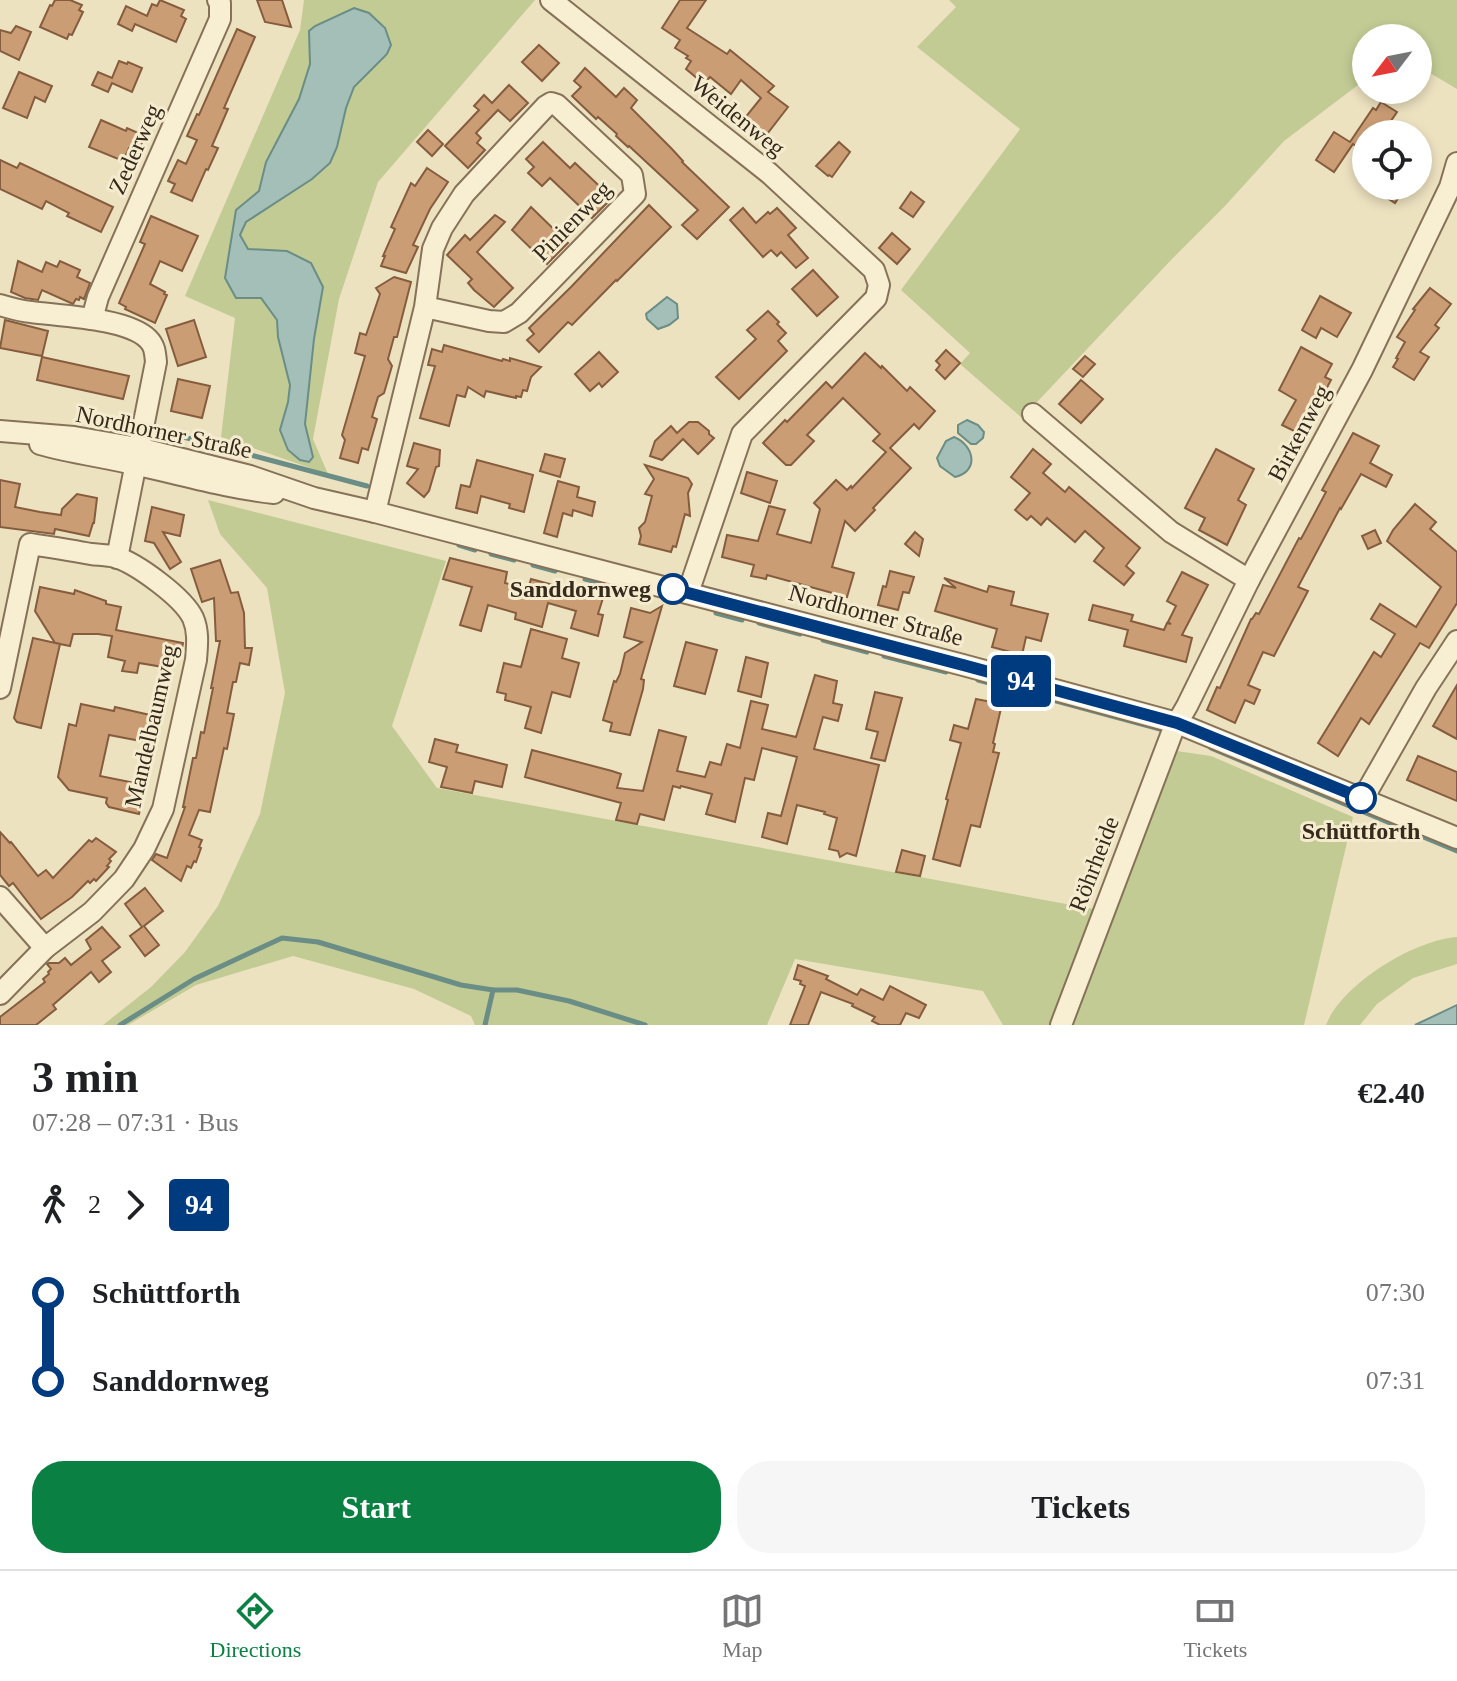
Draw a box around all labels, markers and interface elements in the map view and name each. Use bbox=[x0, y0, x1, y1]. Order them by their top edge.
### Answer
north arrow bbox=[1352, 24, 1432, 104]
map controls bbox=[1352, 24, 1432, 200]
street label: Weidenweg bbox=[686, 70, 790, 162]
street label: Zederweg bbox=[104, 100, 166, 198]
button: locate bbox=[1352, 120, 1432, 200]
street label: Pinienweg bbox=[527, 176, 617, 266]
street label: Birkenweg bbox=[1263, 380, 1335, 486]
street label: Nordhorner Straße bbox=[74, 401, 254, 463]
marker: Sanddornweg bbox=[658, 574, 688, 604]
place label: Sanddornweg bbox=[510, 576, 651, 602]
street label: Nordhorner Straße bbox=[786, 579, 966, 651]
street label: Mandelbaumweg bbox=[120, 642, 182, 810]
line badge: 94 bbox=[985, 655, 1057, 707]
text: 94 bbox=[1007, 665, 1035, 696]
marker: Schüttforth bbox=[1346, 783, 1376, 813]
street label: Röhrheide bbox=[1064, 813, 1124, 915]
place label: Schüttforth bbox=[1302, 818, 1420, 844]
text: 3 min bbox=[32, 1053, 138, 1102]
text: €2.40 bbox=[1358, 1076, 1425, 1109]
text: 07:28 – 07:31 · Bus bbox=[32, 1108, 239, 1137]
icon: walk bbox=[32, 1183, 76, 1227]
icon: forward bbox=[113, 1183, 157, 1227]
text: 94 bbox=[185, 1189, 213, 1220]
text: 2 bbox=[88, 1190, 101, 1219]
text: Schüttforth bbox=[92, 1276, 240, 1309]
text: 07:30 bbox=[1366, 1278, 1425, 1307]
text: Sanddornweg bbox=[92, 1364, 269, 1397]
text: 07:31 bbox=[1366, 1366, 1425, 1395]
button: Start bbox=[32, 1461, 721, 1553]
button: Tickets bbox=[737, 1461, 1425, 1553]
tab: Directions bbox=[210, 1589, 301, 1663]
tab: Map bbox=[720, 1589, 764, 1663]
tab: Tickets bbox=[1183, 1589, 1247, 1663]

